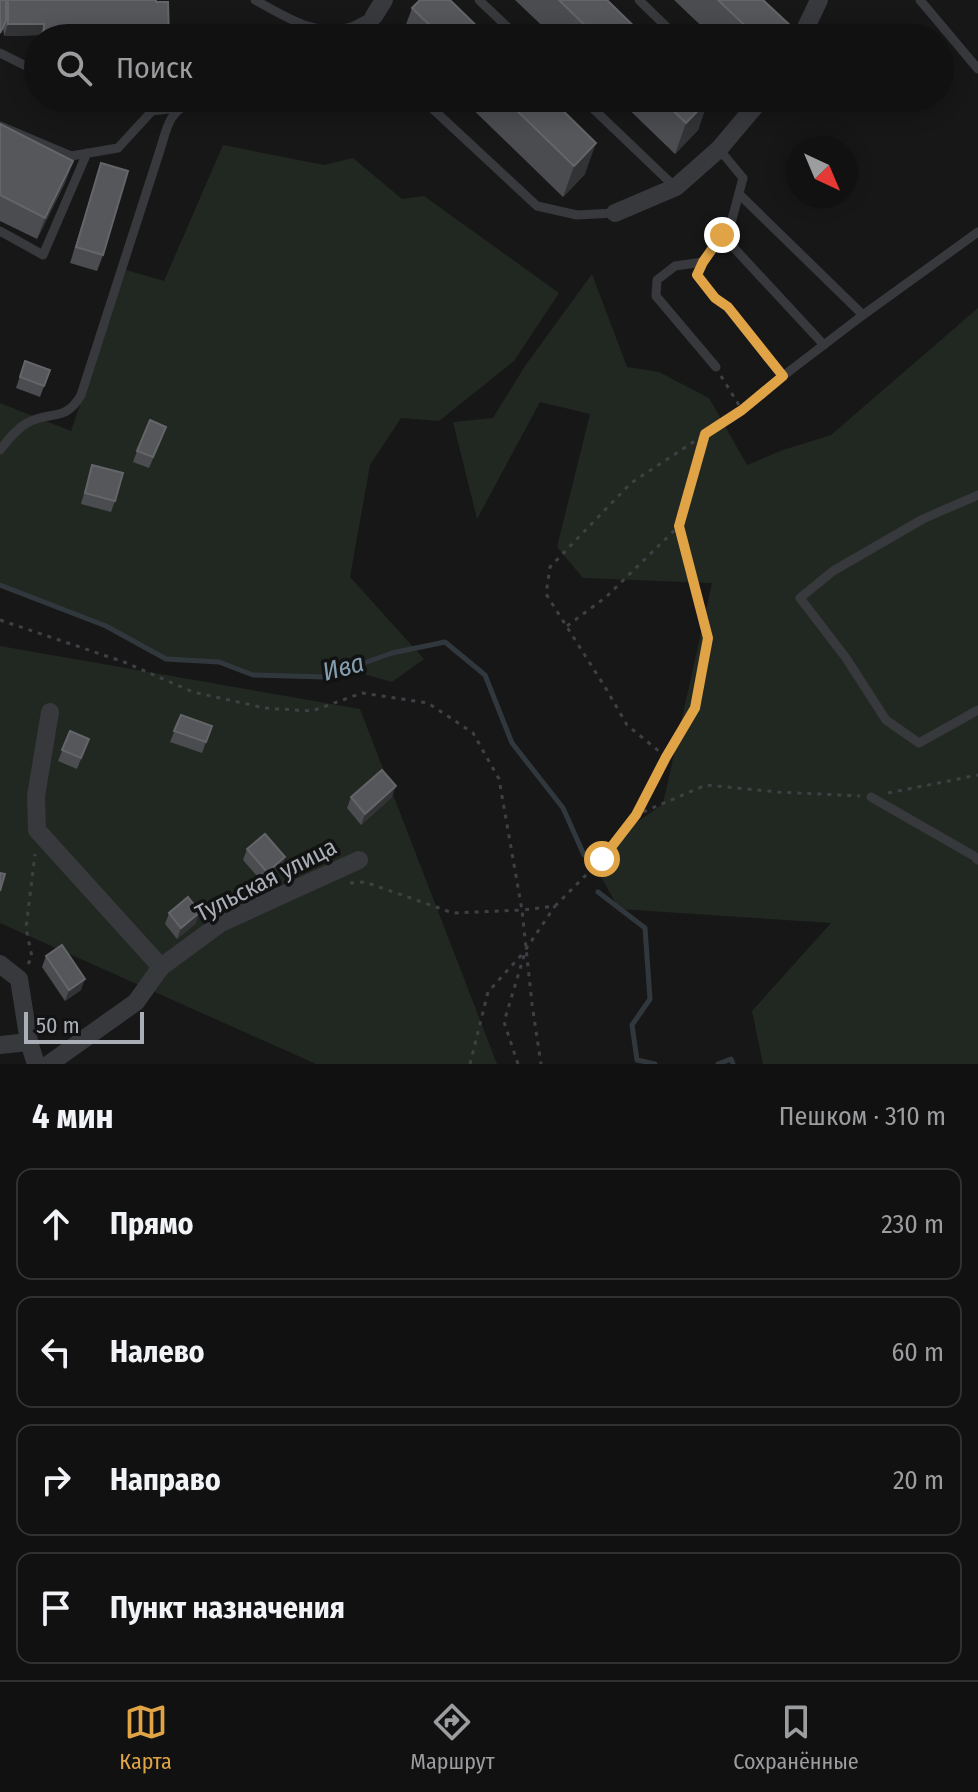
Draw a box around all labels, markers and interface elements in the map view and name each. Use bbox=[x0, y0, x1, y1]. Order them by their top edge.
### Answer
search box bbox=[24, 24, 954, 112]
icon: search bbox=[52, 46, 96, 90]
text: Поиск bbox=[116, 50, 193, 86]
north arrow bbox=[786, 136, 858, 208]
route end bbox=[704, 217, 740, 253]
water label: Ива bbox=[319, 647, 367, 688]
street label: Тульская улица bbox=[191, 832, 341, 928]
route start bbox=[584, 841, 620, 877]
scale bar bbox=[24, 1008, 144, 1044]
text: 50 m bbox=[36, 1012, 80, 1039]
text: 4 мин bbox=[32, 1096, 114, 1137]
text: Пешком · 310 m bbox=[779, 1101, 946, 1132]
icon: ahead bbox=[34, 1202, 78, 1246]
text: Прямо bbox=[110, 1206, 194, 1242]
text: 230 m bbox=[881, 1209, 944, 1240]
icon: left bbox=[34, 1330, 78, 1374]
text: Налево bbox=[110, 1334, 205, 1370]
text: 60 m bbox=[891, 1337, 944, 1368]
icon: right bbox=[34, 1458, 78, 1502]
text: Направо bbox=[110, 1462, 221, 1498]
text: 20 m bbox=[893, 1465, 944, 1496]
icon: arrive bbox=[34, 1586, 78, 1630]
text: Пункт назначения bbox=[110, 1590, 345, 1626]
tab: Карта bbox=[119, 1700, 172, 1775]
tab: Маршрут bbox=[410, 1700, 495, 1775]
tab: Сохранённые bbox=[733, 1700, 859, 1775]

